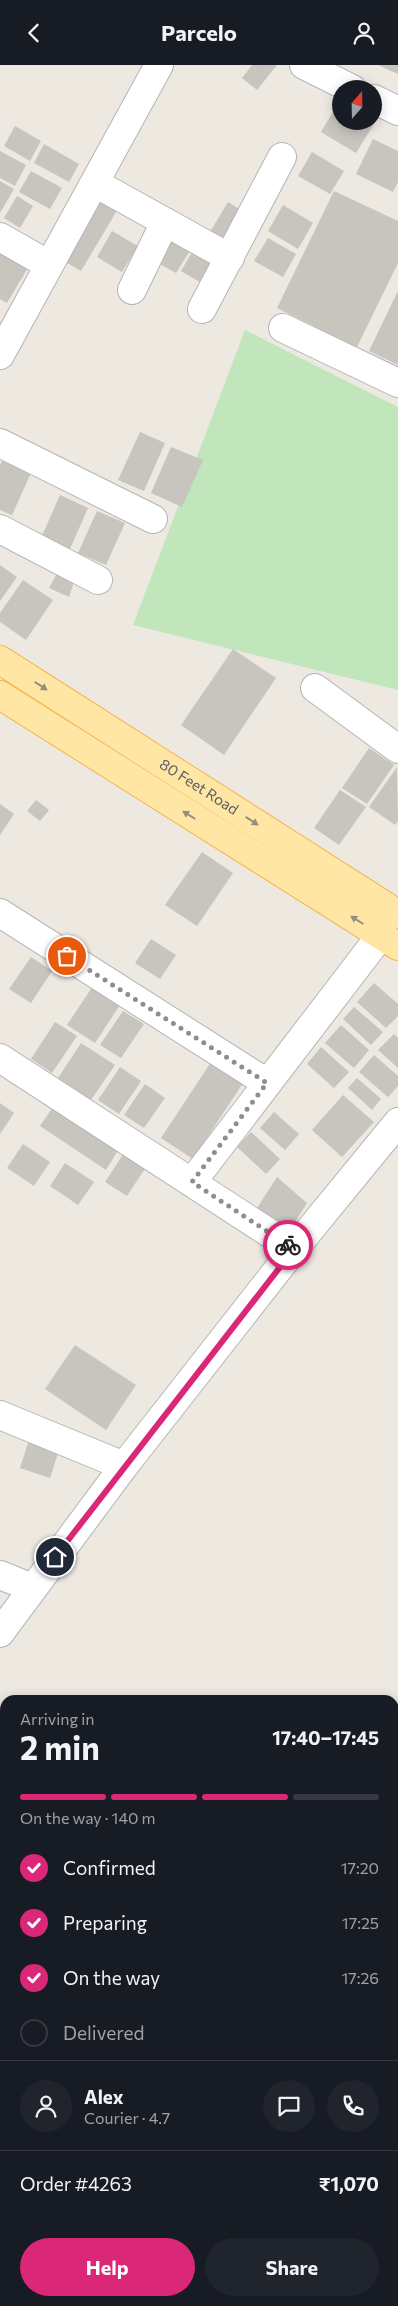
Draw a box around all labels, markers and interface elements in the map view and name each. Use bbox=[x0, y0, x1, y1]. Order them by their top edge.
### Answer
icon: back bbox=[20, 19, 48, 47]
text: Parcelo bbox=[161, 19, 237, 46]
icon: person bbox=[350, 19, 378, 47]
north arrow bbox=[332, 80, 382, 130]
map controls bbox=[332, 80, 382, 130]
one-way arrow bbox=[34, 682, 48, 691]
street label: 80 Feet Road bbox=[157, 754, 242, 818]
one-way arrow bbox=[183, 810, 196, 819]
one-way arrow bbox=[245, 816, 258, 825]
one-way arrow bbox=[350, 915, 363, 925]
pin bbox=[46, 935, 88, 977]
icon: bag bbox=[53, 942, 81, 970]
courier bbox=[263, 1220, 313, 1270]
icon: bike bbox=[274, 1231, 302, 1259]
pin bbox=[34, 1536, 76, 1578]
icon: home bbox=[41, 1543, 69, 1571]
text: Arriving in bbox=[20, 1709, 94, 1728]
text: 17:40–17:45 bbox=[272, 1726, 379, 1749]
text: 2 min bbox=[20, 1727, 100, 1767]
text: On the way · 140 m bbox=[20, 1808, 155, 1827]
icon: check bbox=[20, 1854, 48, 1882]
text: Confirmed bbox=[63, 1856, 156, 1879]
text: 17:20 bbox=[341, 1858, 379, 1877]
icon: check bbox=[20, 1909, 48, 1937]
text: Preparing bbox=[63, 1911, 147, 1934]
text: 17:25 bbox=[342, 1913, 379, 1932]
icon: check bbox=[20, 1964, 48, 1992]
text: On the way bbox=[63, 1966, 160, 1989]
text: 17:26 bbox=[341, 1968, 379, 1987]
text: Delivered bbox=[63, 2021, 144, 2044]
button: person bbox=[20, 2080, 72, 2132]
button: chat bbox=[263, 2080, 315, 2132]
button: phone bbox=[327, 2080, 379, 2132]
text: Alex bbox=[84, 2085, 124, 2108]
text: Courier · 4.7 bbox=[84, 2108, 170, 2127]
text: Order #4263 bbox=[20, 2172, 132, 2195]
text: ₹1,070 bbox=[319, 2172, 379, 2195]
button: Help bbox=[20, 2238, 195, 2296]
button: Share bbox=[205, 2238, 379, 2296]

